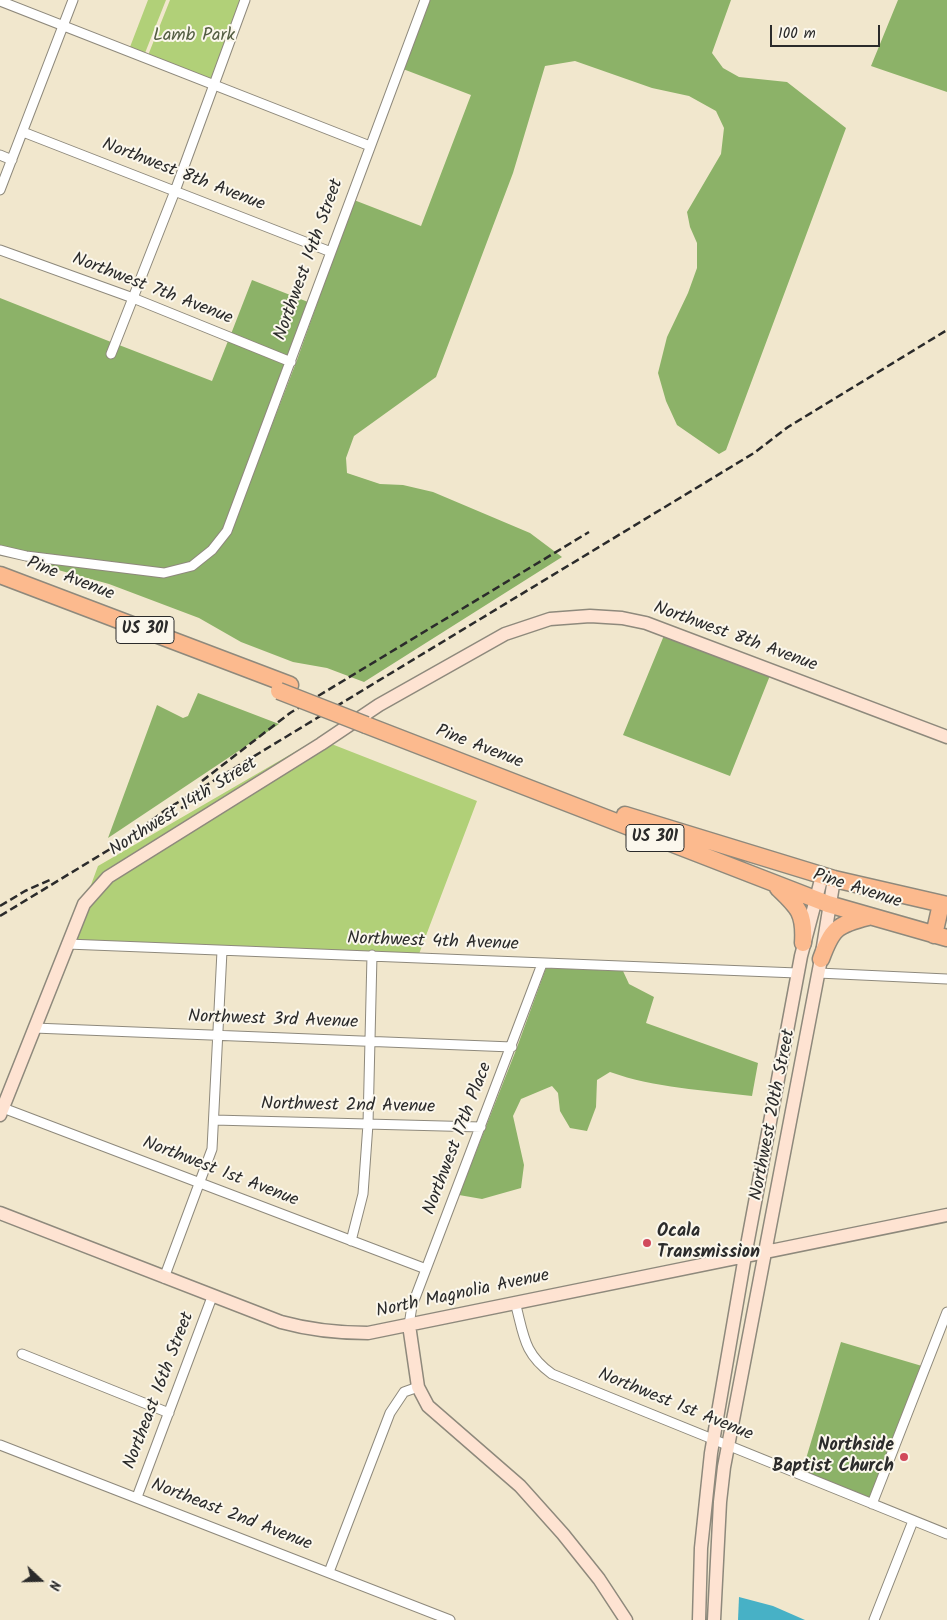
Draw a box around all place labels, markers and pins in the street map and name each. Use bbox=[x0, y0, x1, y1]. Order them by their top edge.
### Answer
place label: Ocala Transmission bbox=[657, 1222, 760, 1264]
marker: Ocala Transmission bbox=[641, 1237, 653, 1249]
place label: Northside Baptist Church bbox=[772, 1436, 894, 1478]
marker: Northside Baptist Church bbox=[898, 1451, 910, 1463]

